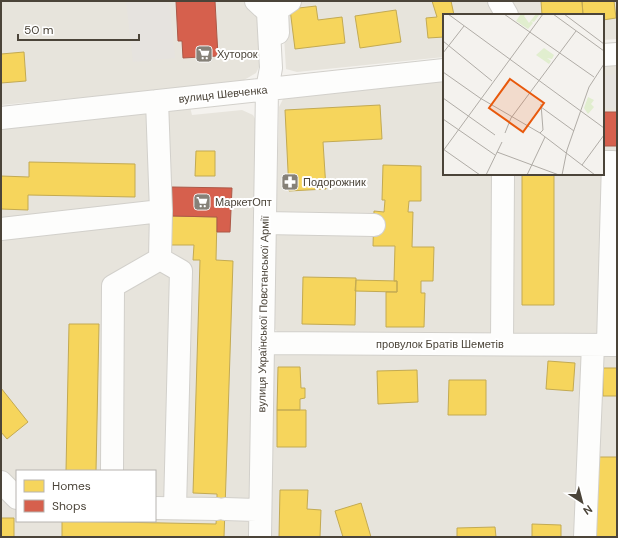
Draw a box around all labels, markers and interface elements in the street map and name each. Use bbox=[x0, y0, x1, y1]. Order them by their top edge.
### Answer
inset map bbox=[443, 14, 604, 175]
scale bar bbox=[18, 16, 139, 42]
text: 50 m bbox=[24, 22, 53, 38]
supermarket icon: Хуторок bbox=[194, 44, 214, 64]
place label: Хуторок bbox=[217, 47, 258, 61]
street label: вулиця Шевченка bbox=[178, 82, 269, 106]
pharmacy icon: Подорожник bbox=[280, 172, 300, 192]
place label: Подорожник bbox=[303, 175, 366, 189]
supermarket icon: МаркетОпт bbox=[192, 192, 212, 212]
place label: МаркетОпт bbox=[215, 195, 272, 209]
street label: вулиця Української Повстанської Армії bbox=[254, 216, 272, 412]
street label: провулок Братів Шеметів bbox=[376, 337, 504, 351]
legend bbox=[16, 470, 156, 522]
text: Homes bbox=[52, 478, 91, 494]
north arrow bbox=[562, 482, 602, 522]
text: Shops bbox=[52, 498, 87, 514]
text: N bbox=[581, 502, 595, 518]

